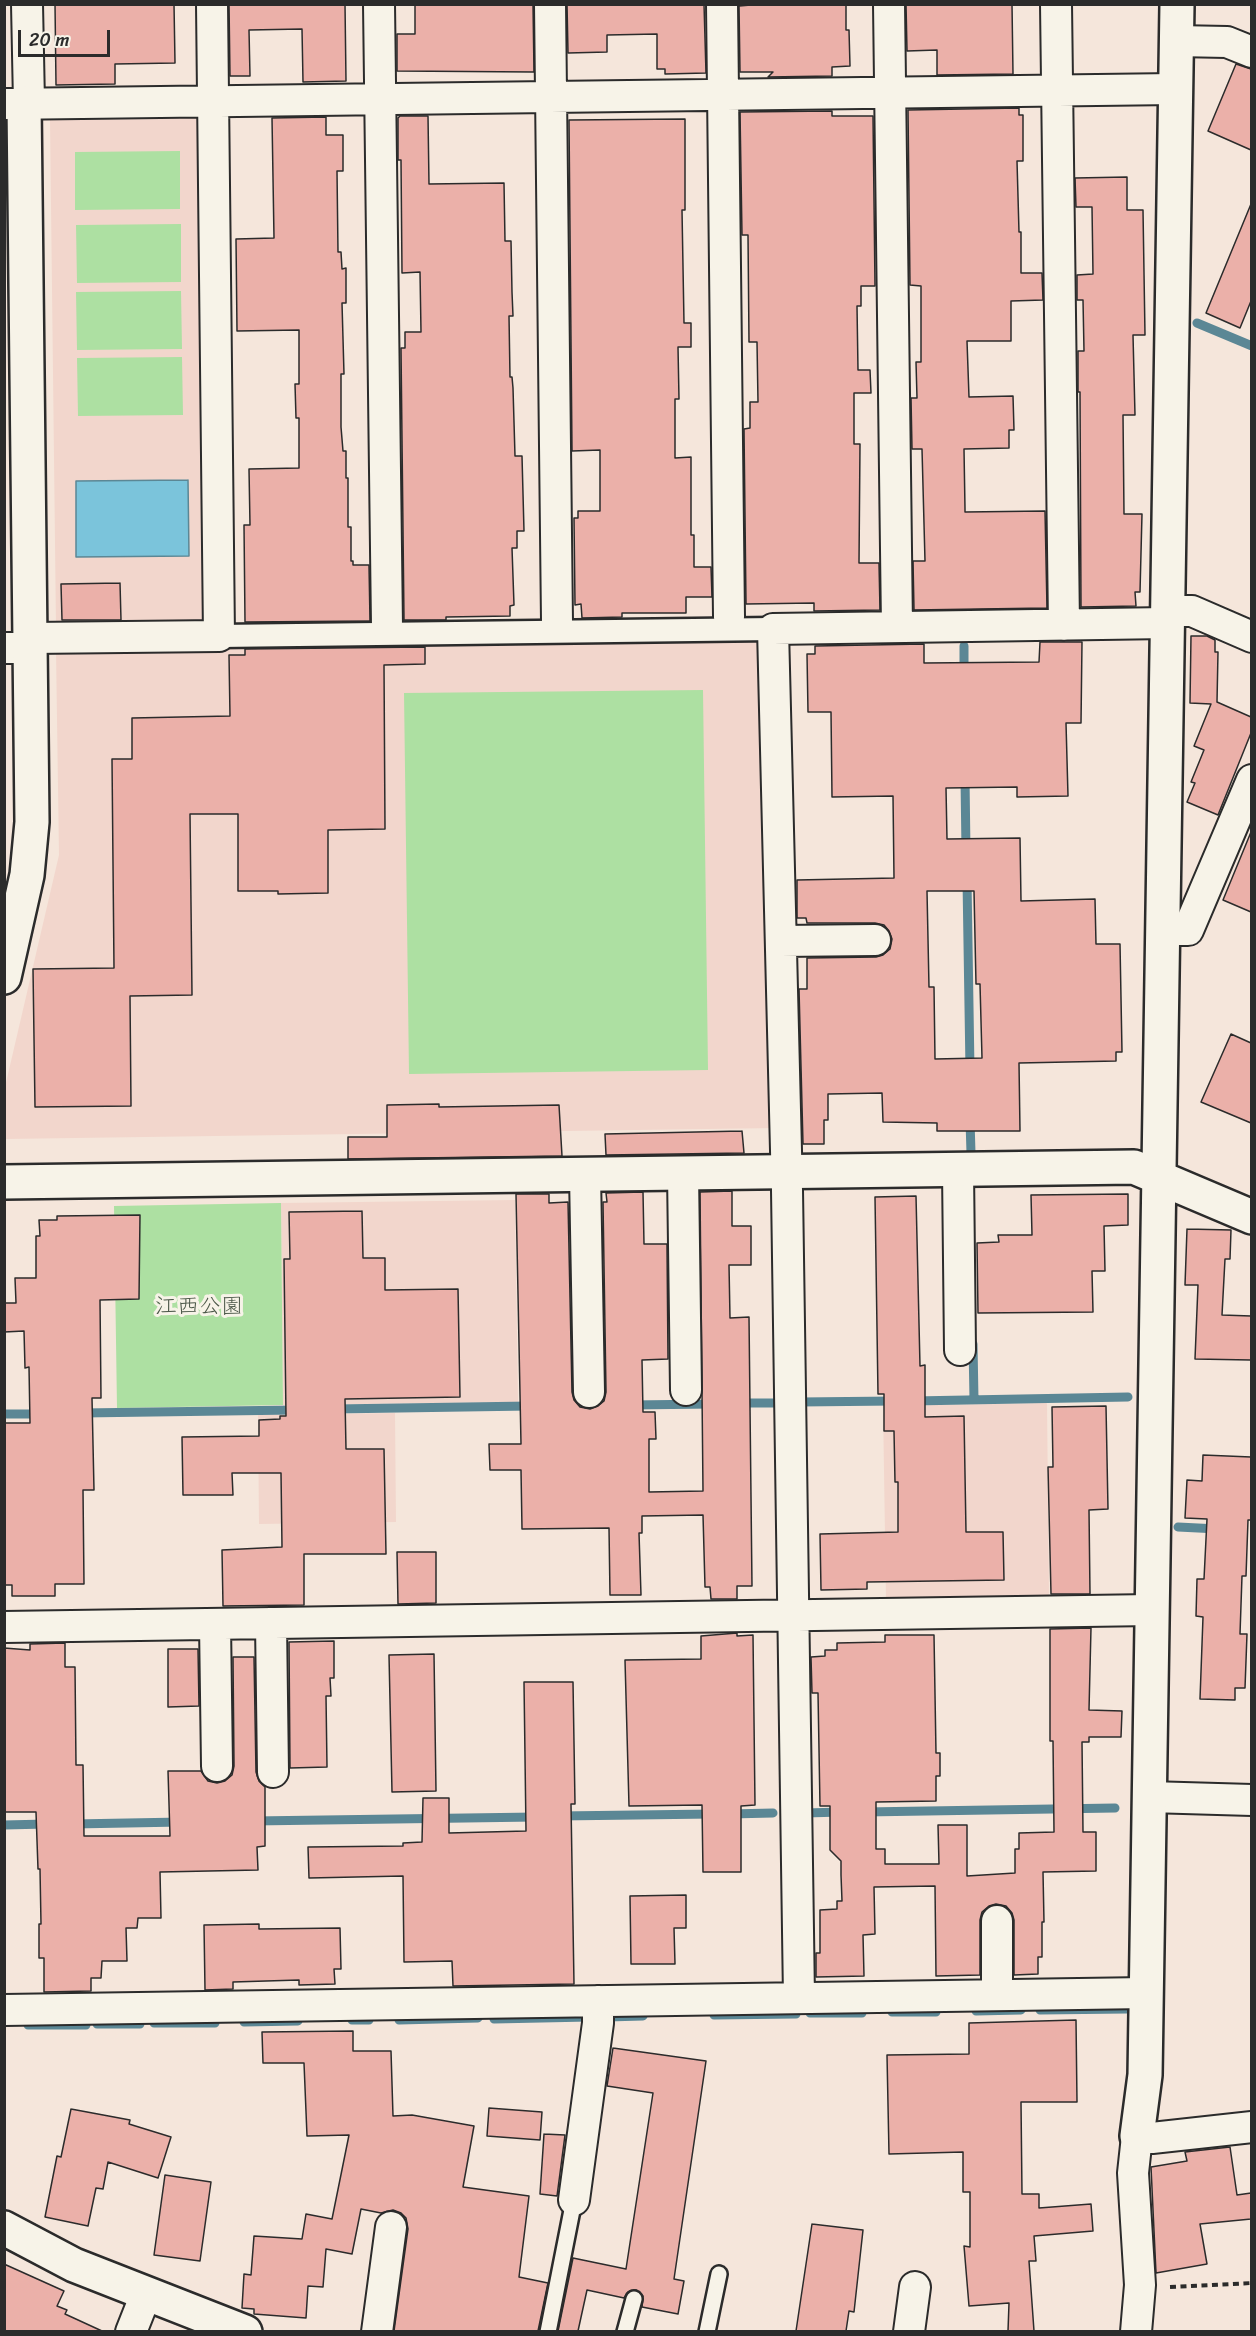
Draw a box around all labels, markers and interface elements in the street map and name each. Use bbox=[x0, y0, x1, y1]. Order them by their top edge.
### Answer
scale bar bbox=[21, 18, 112, 56]
text: 20 m bbox=[29, 24, 69, 56]
park label: 江西公園 bbox=[155, 1294, 243, 1320]

